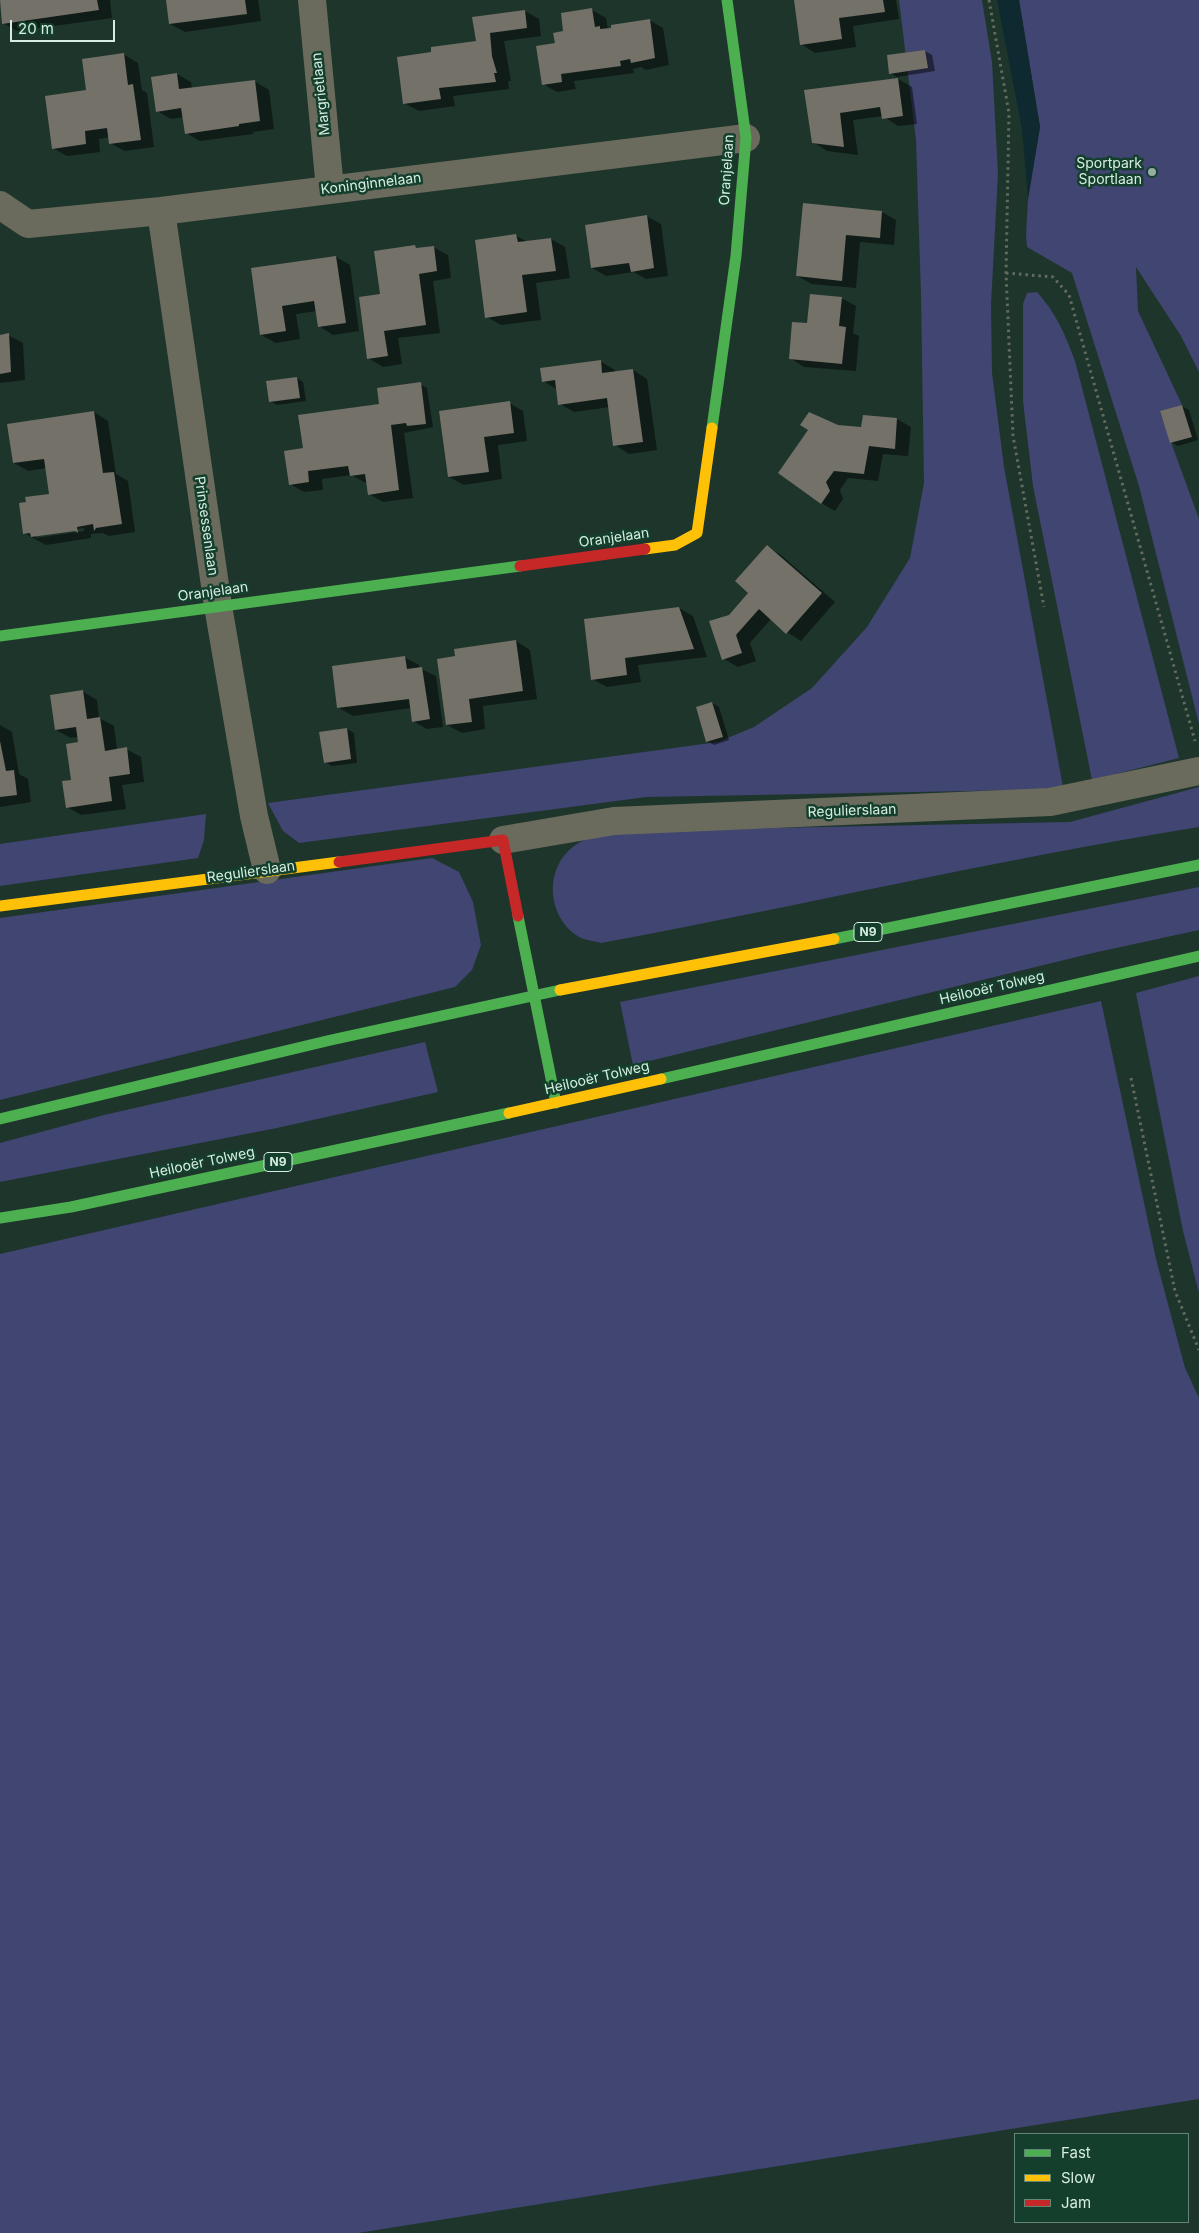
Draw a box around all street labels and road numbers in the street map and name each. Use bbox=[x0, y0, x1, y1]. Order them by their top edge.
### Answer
street label: Margrietlaan bbox=[308, 52, 334, 136]
street label: Oranjelaan bbox=[716, 134, 738, 206]
street label: Koninginnelaan bbox=[320, 169, 422, 199]
street label: Prinsessenlaan bbox=[191, 475, 221, 577]
street label: Oranjelaan bbox=[578, 525, 650, 551]
street label: Oranjelaan bbox=[177, 579, 249, 605]
street label: Regulierslaan bbox=[807, 801, 897, 821]
street label: Regulierslaan bbox=[206, 858, 296, 886]
road number: N9 bbox=[854, 922, 882, 942]
street label: Heilooër Tolweg bbox=[938, 968, 1046, 1008]
street label: Heilooër Tolweg bbox=[543, 1058, 651, 1098]
street label: Heilooër Tolweg bbox=[148, 1144, 256, 1182]
road number: N9 bbox=[264, 1152, 292, 1172]

